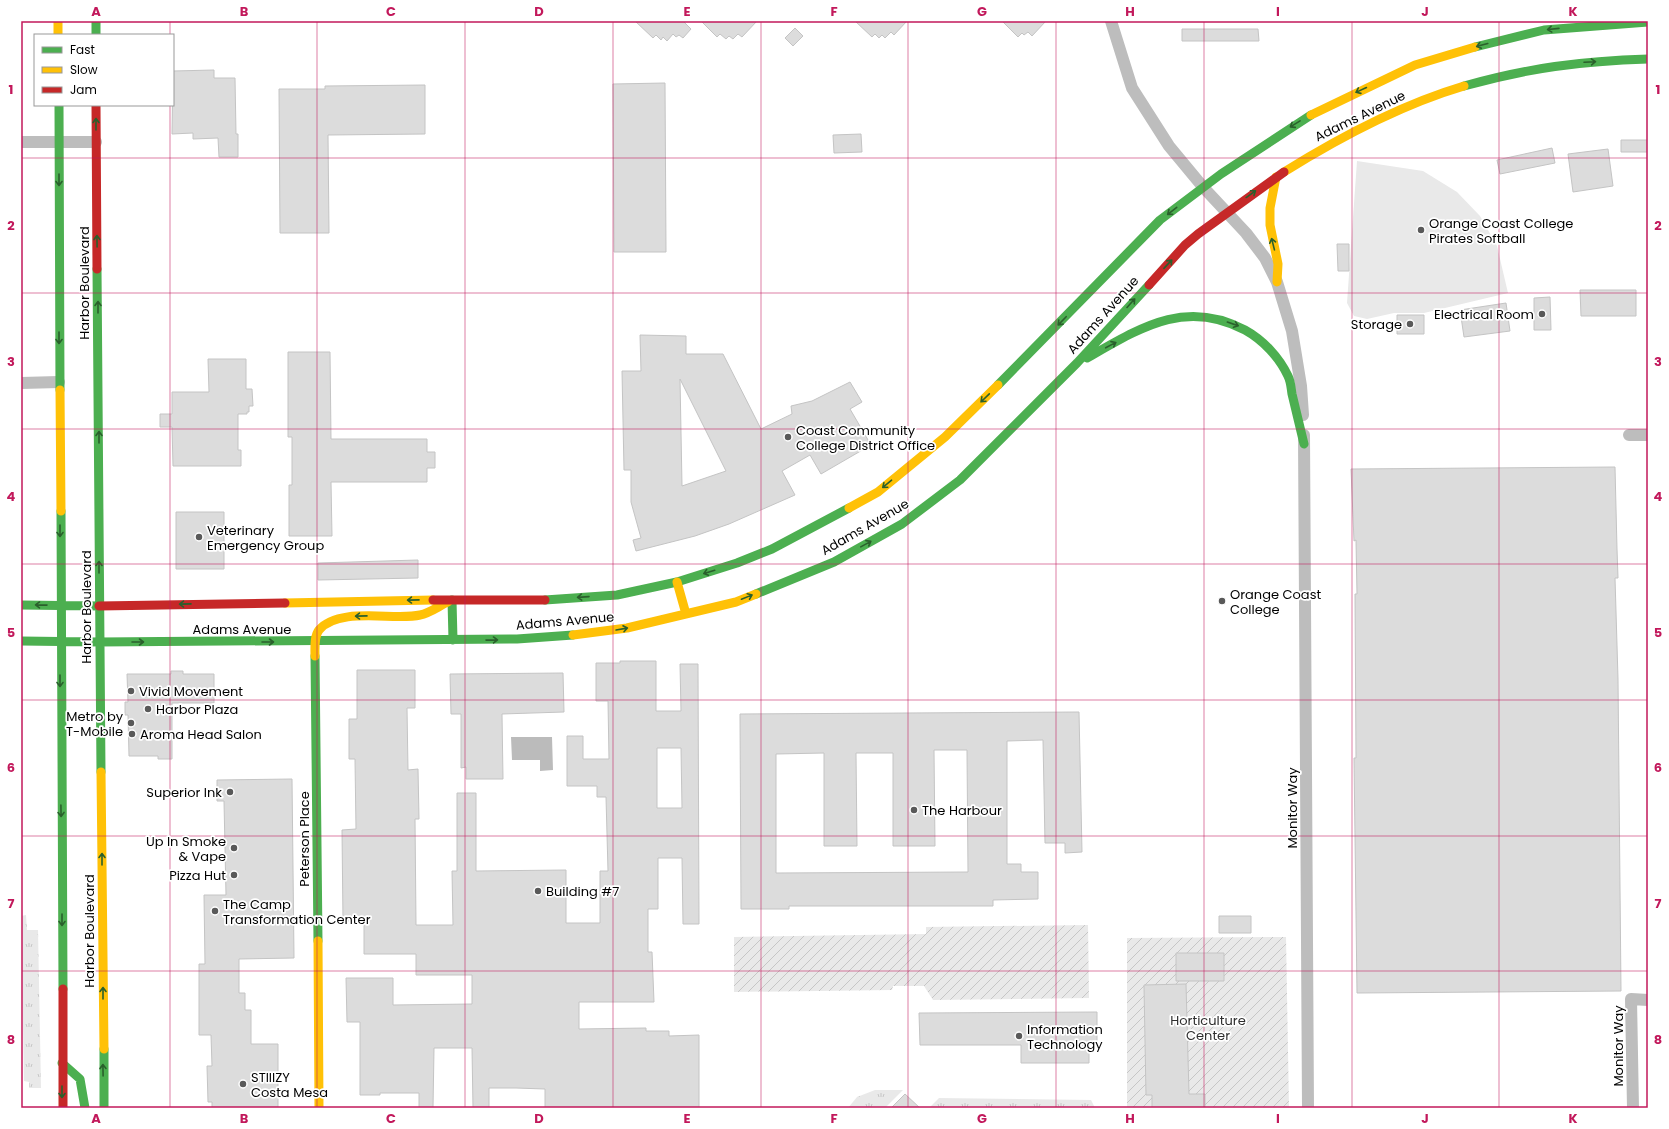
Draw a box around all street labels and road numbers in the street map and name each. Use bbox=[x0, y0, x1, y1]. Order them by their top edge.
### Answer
street label: Adams Avenue bbox=[1311, 86, 1409, 146]
street label: Harbor Boulevard bbox=[75, 226, 94, 340]
street label: Adams Avenue bbox=[1063, 272, 1143, 358]
street label: Adams Avenue bbox=[817, 494, 913, 560]
street label: Harbor Boulevard bbox=[77, 550, 96, 664]
street label: Adams Avenue bbox=[515, 607, 615, 635]
street label: Adams Avenue bbox=[193, 620, 291, 639]
street label: Monitor Way bbox=[1283, 767, 1302, 849]
street label: Peterson Place bbox=[295, 791, 314, 887]
street label: Harbor Boulevard bbox=[80, 874, 99, 988]
street label: Monitor Way bbox=[1609, 1005, 1628, 1087]

